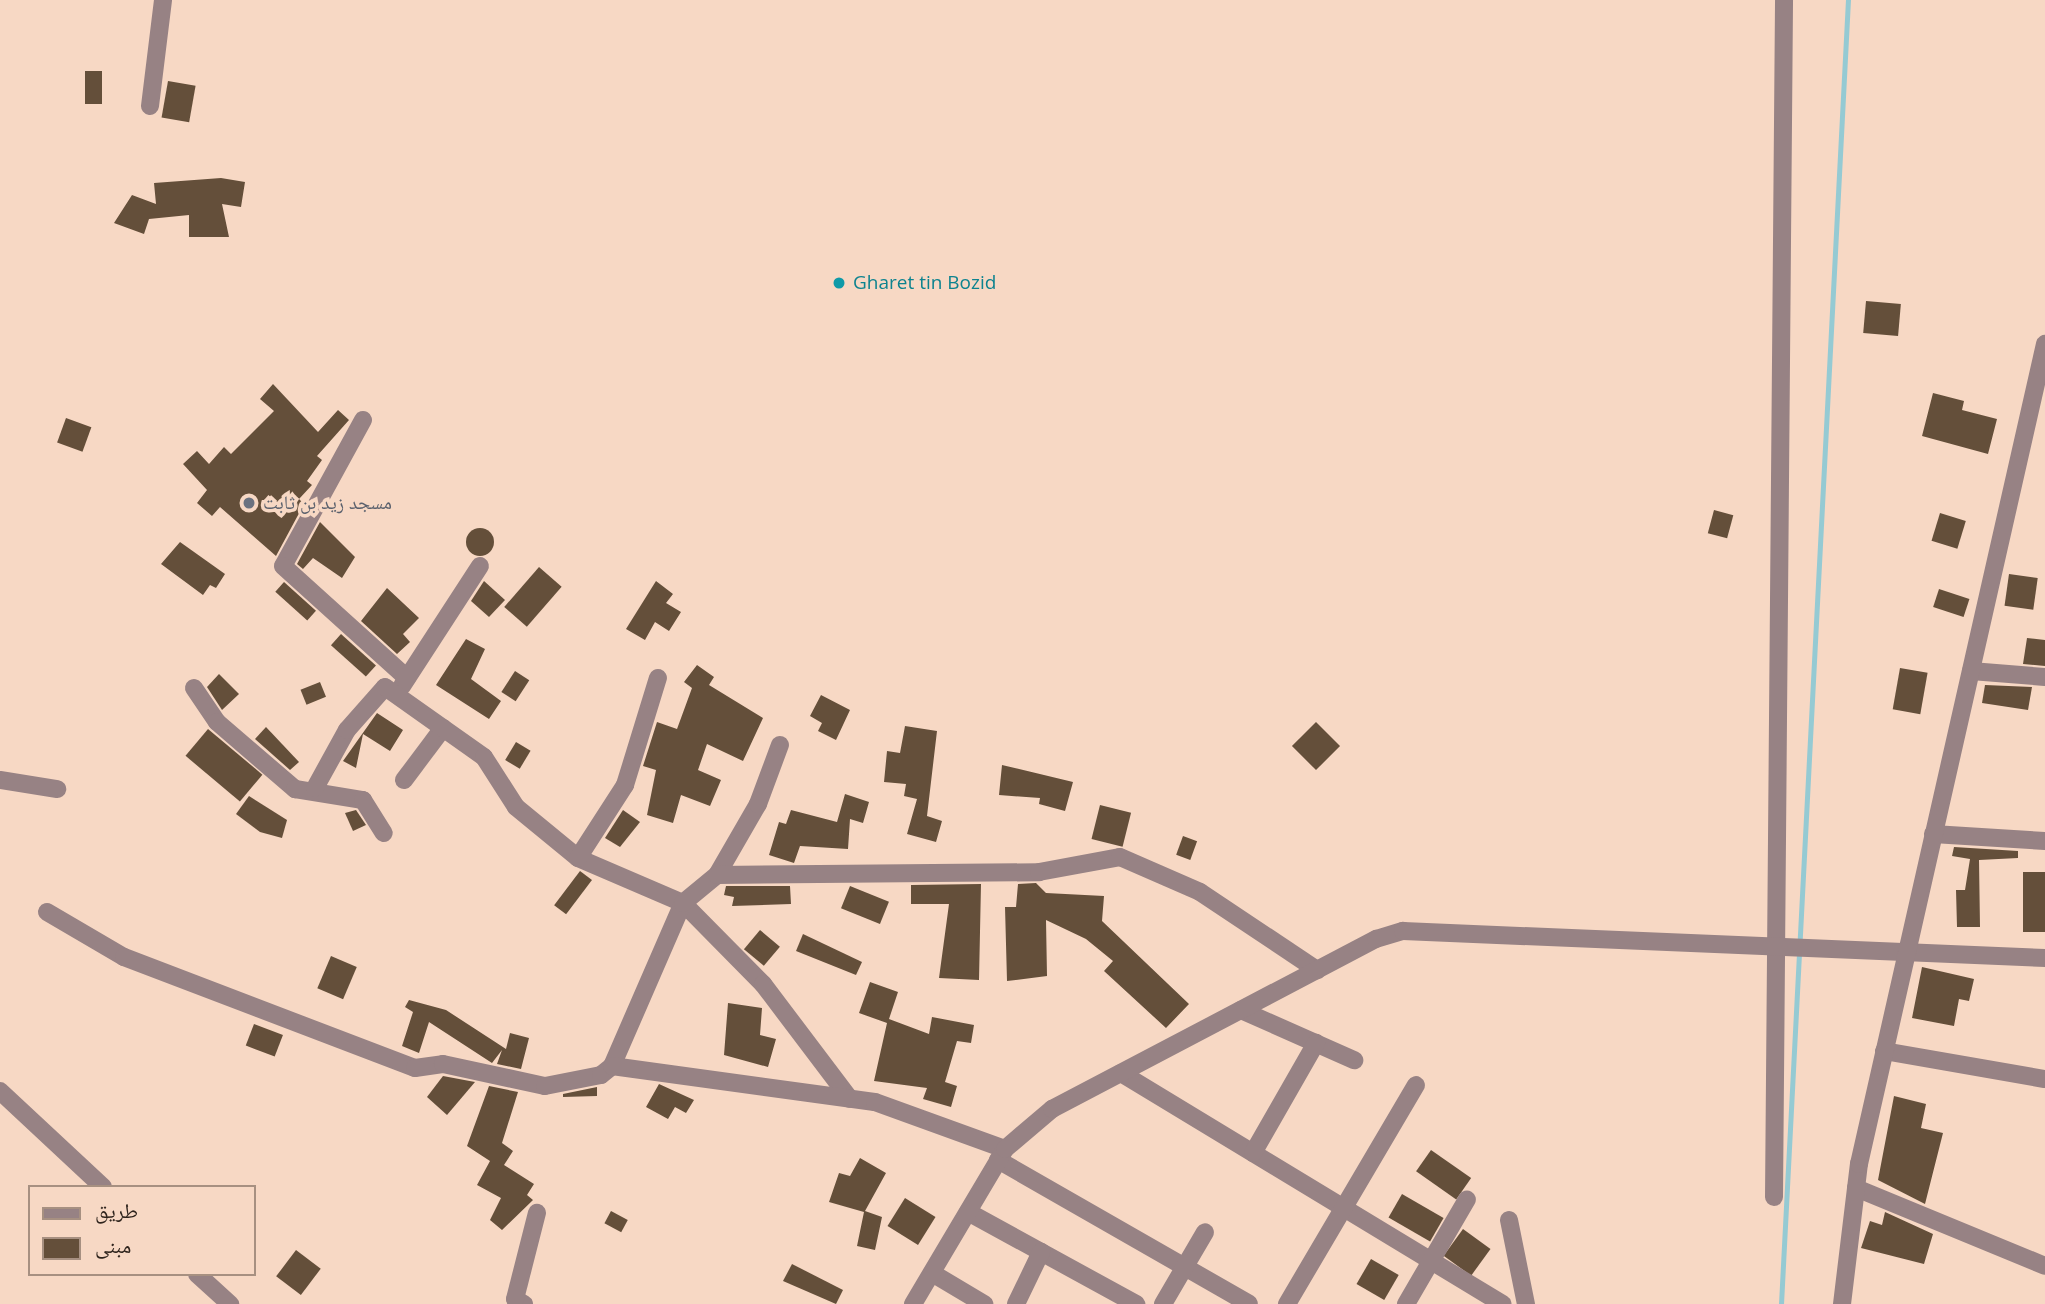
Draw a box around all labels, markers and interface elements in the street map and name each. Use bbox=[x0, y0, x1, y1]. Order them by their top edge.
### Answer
place label: Gharet tin Bozid bbox=[853, 272, 996, 294]
marker: Gharet tin Bozid bbox=[831, 275, 847, 291]
place label: مسجد زيد بن ثابت bbox=[263, 492, 392, 514]
marker: مسجد زيد بن ثابت bbox=[241, 495, 257, 511]
legend bbox=[28, 1185, 256, 1276]
text: طريق bbox=[95, 1196, 138, 1224]
text: مبنى bbox=[95, 1231, 131, 1259]

